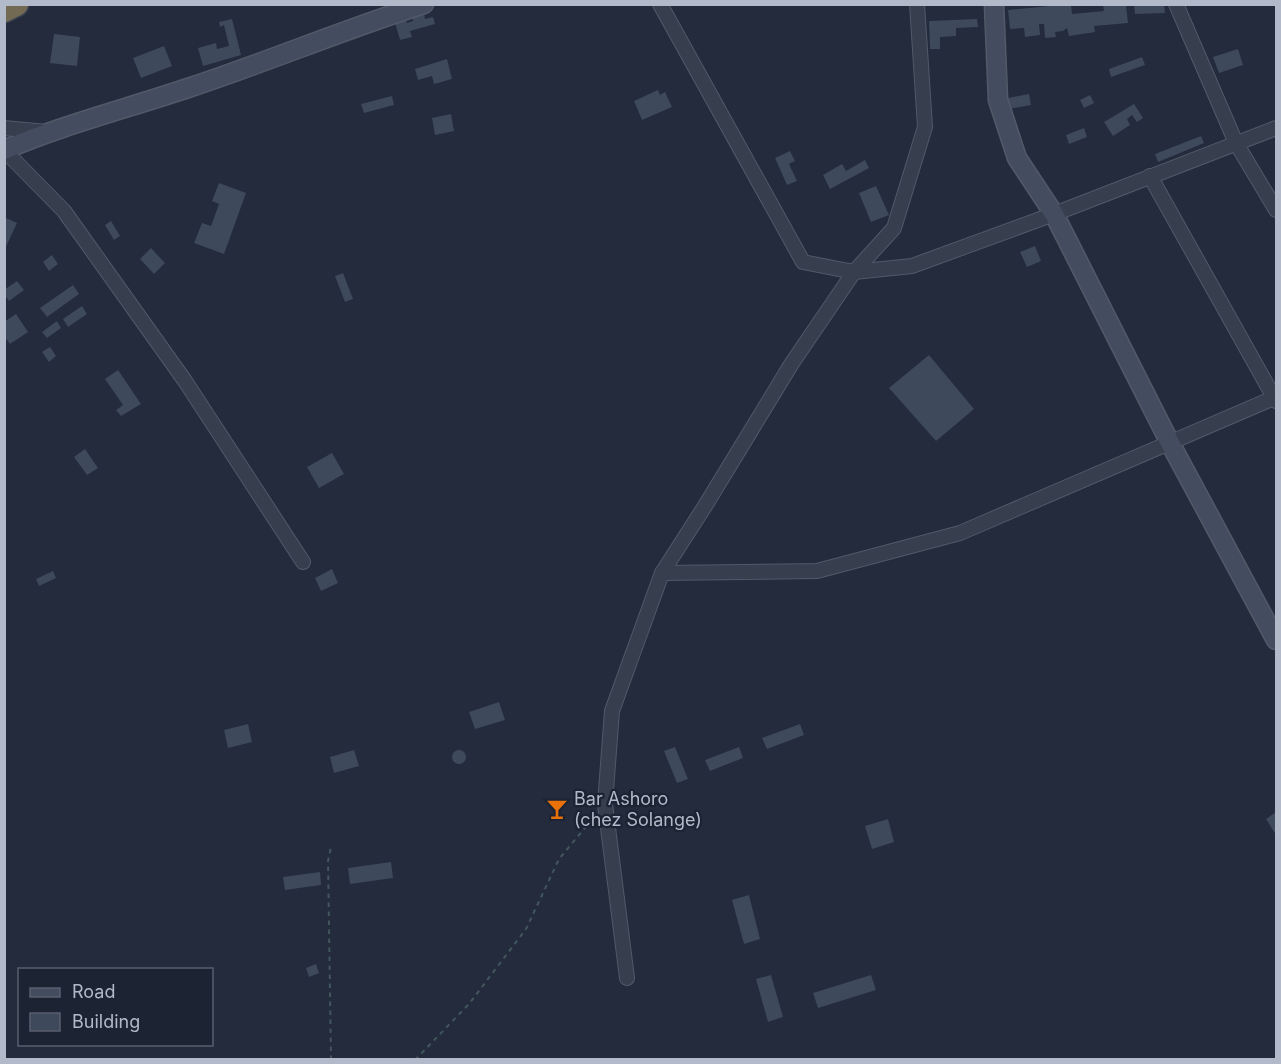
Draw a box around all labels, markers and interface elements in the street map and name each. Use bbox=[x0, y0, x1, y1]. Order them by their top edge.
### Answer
place label: Bar Ashoro (chez Solange) bbox=[574, 788, 702, 830]
bar icon: Bar Ashoro (chez Solange) bbox=[545, 797, 569, 821]
legend bbox=[18, 968, 213, 1046]
text: Road bbox=[72, 981, 115, 1002]
text: Building bbox=[72, 1011, 140, 1032]

